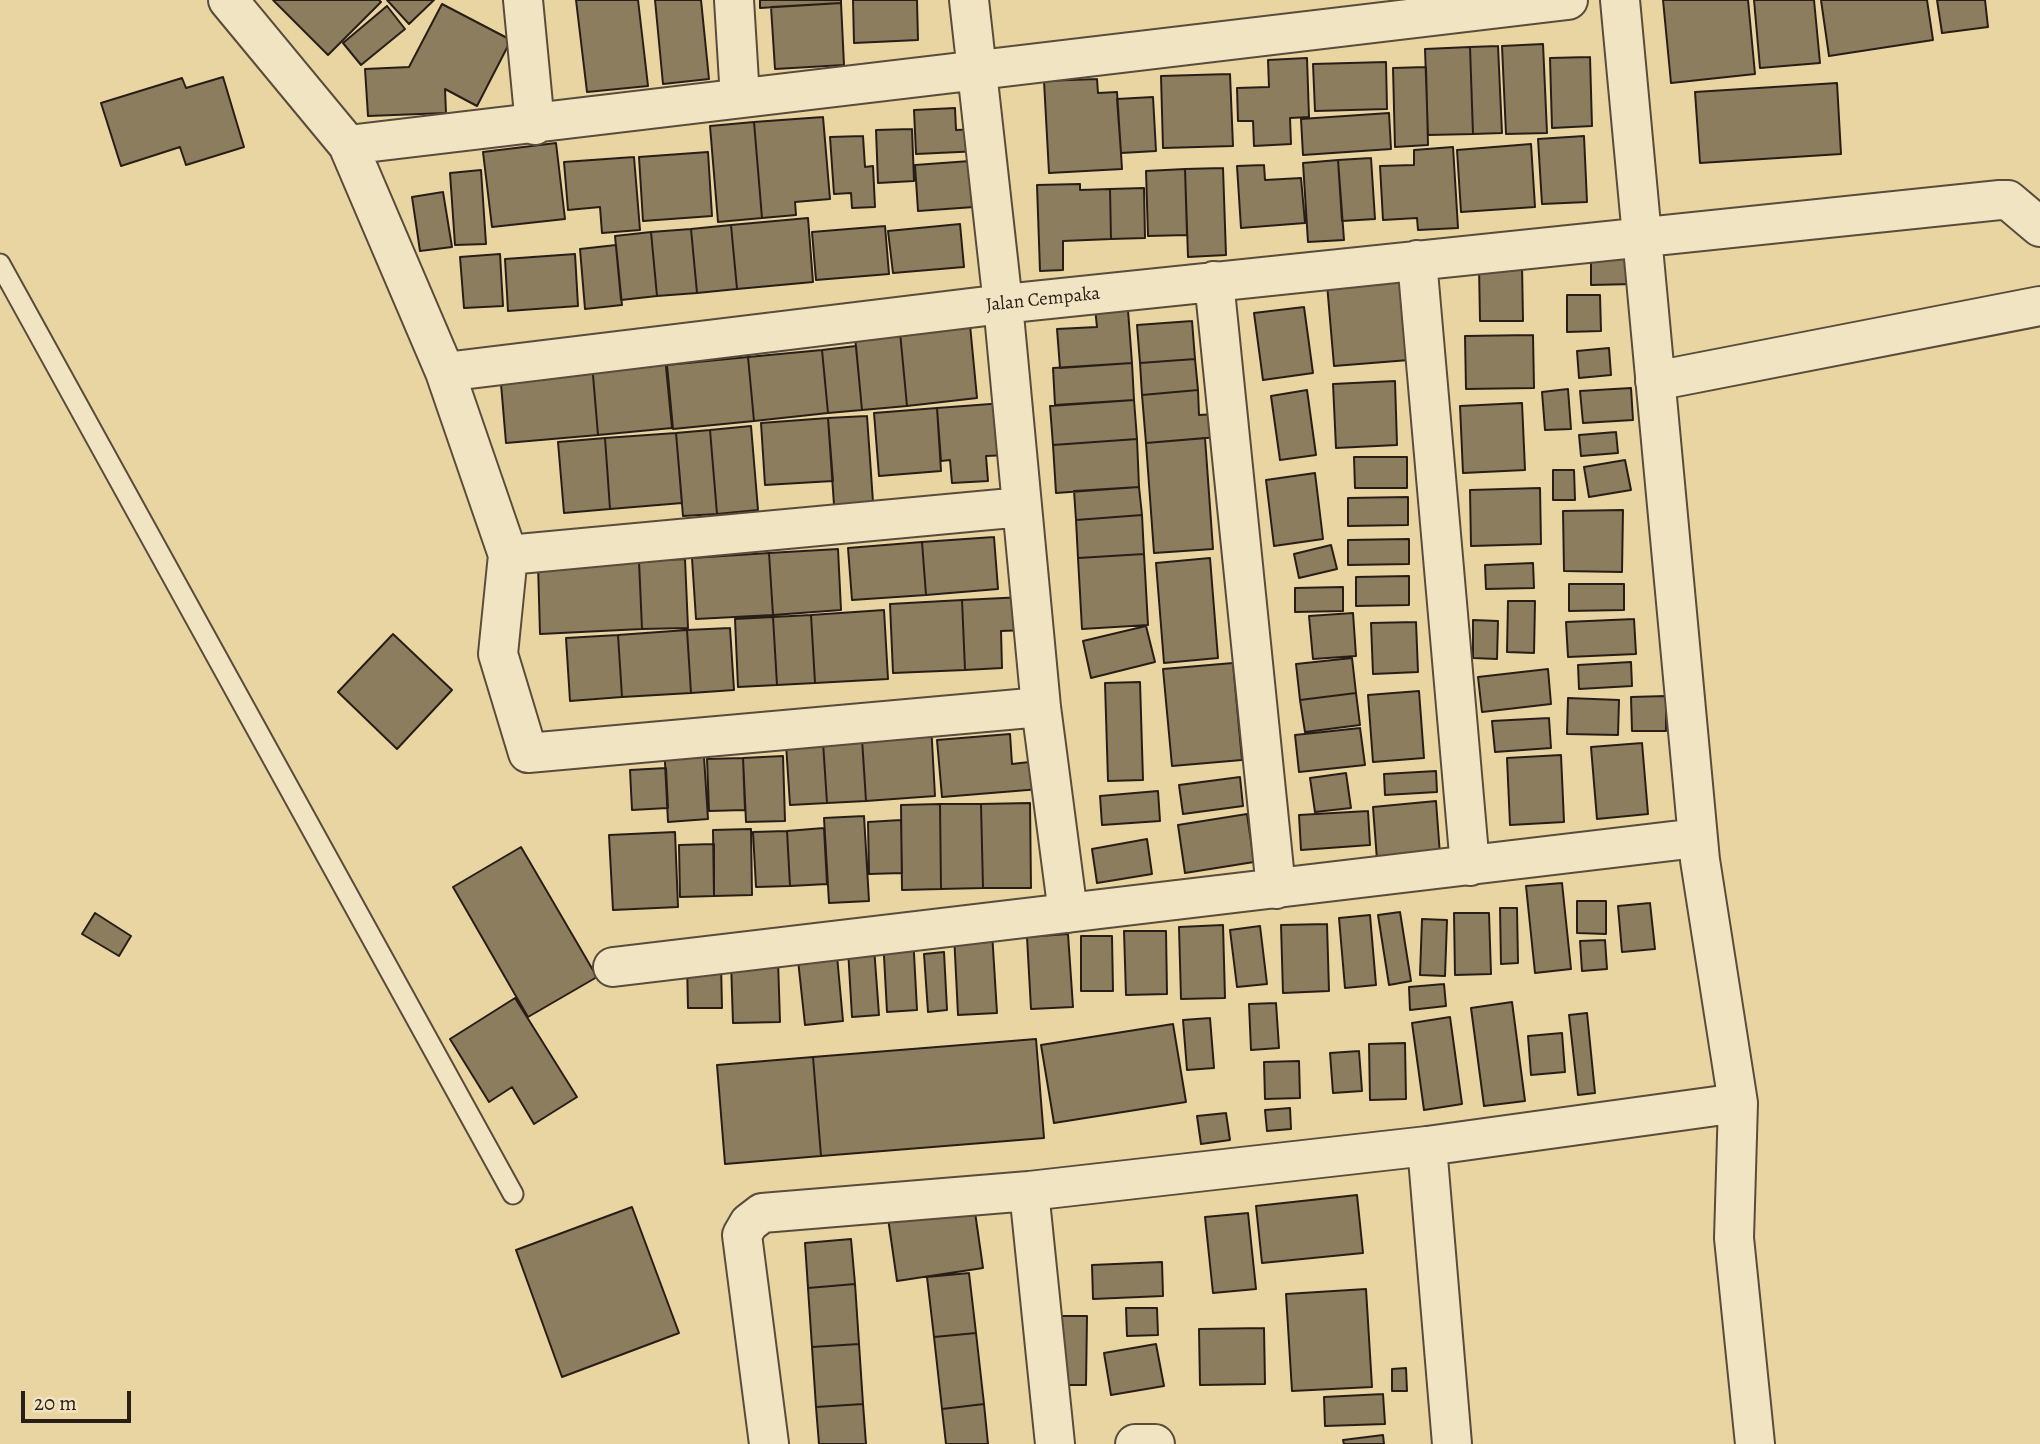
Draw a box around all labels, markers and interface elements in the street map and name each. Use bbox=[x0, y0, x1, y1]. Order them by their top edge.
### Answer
street label: Jalan Cempaka bbox=[985, 283, 1101, 317]
scale bar bbox=[24, 1378, 135, 1422]
text: 20 m bbox=[34, 1389, 77, 1417]

